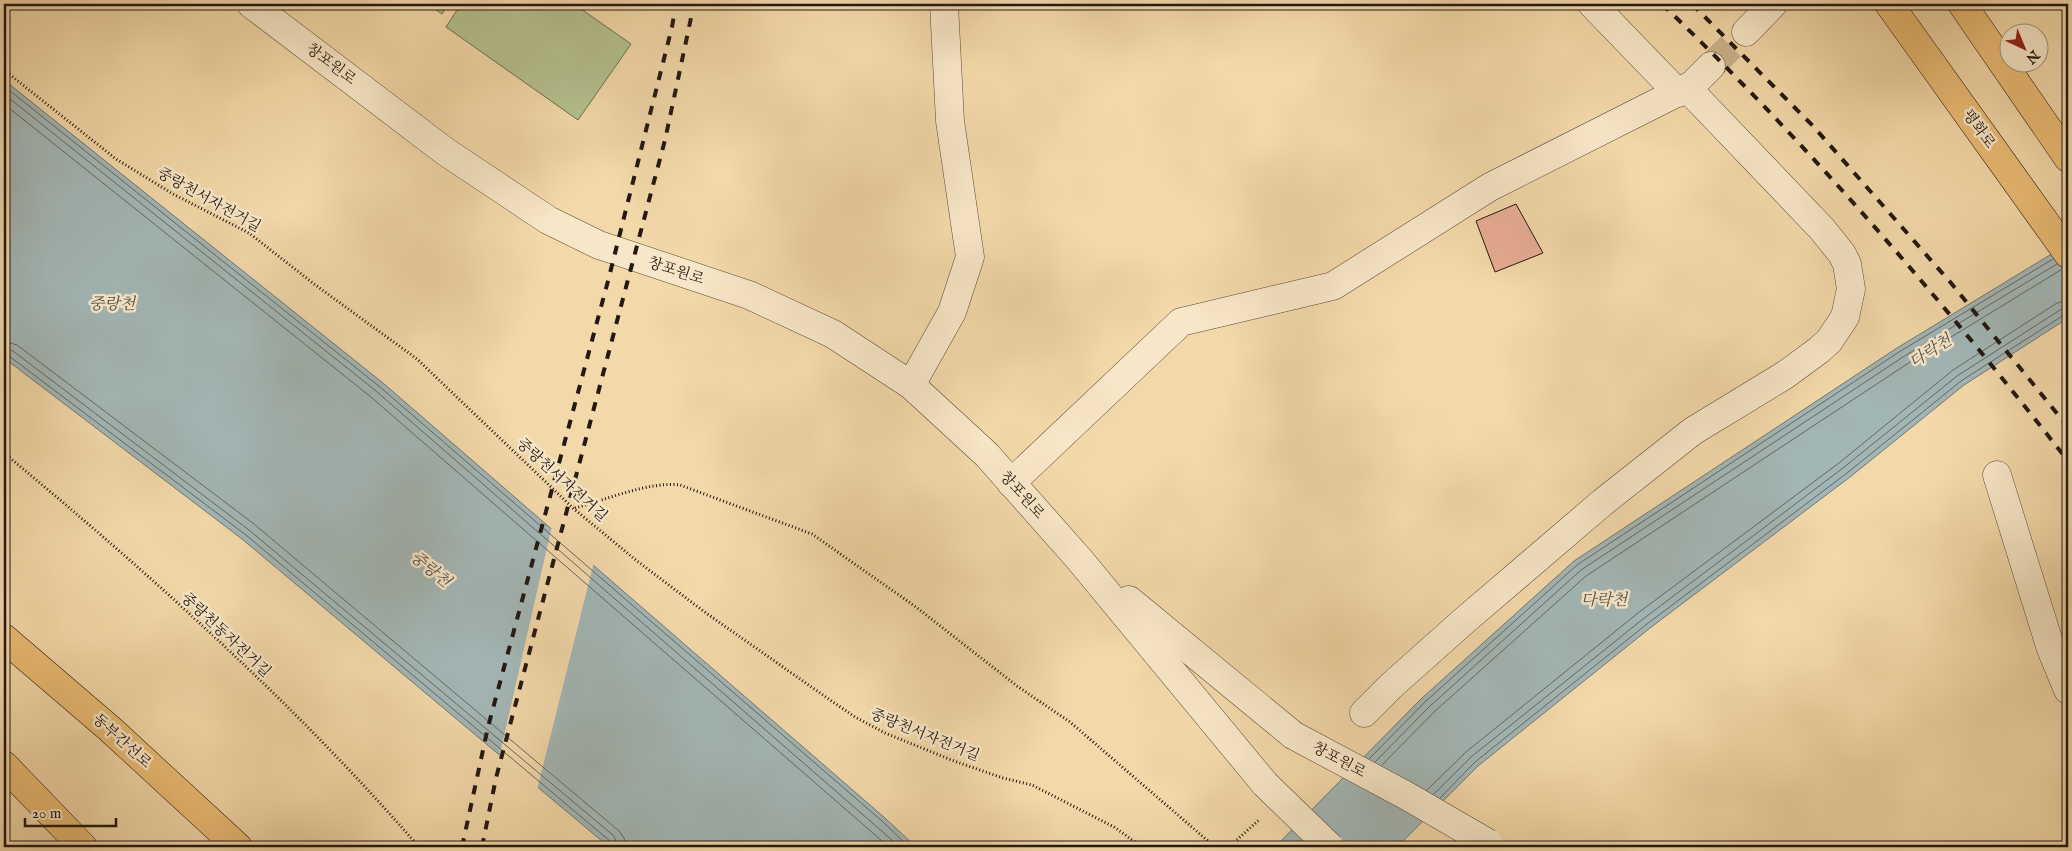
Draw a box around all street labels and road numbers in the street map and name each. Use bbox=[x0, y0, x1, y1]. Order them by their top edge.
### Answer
street label: 창포원로 bbox=[302, 39, 360, 89]
street label: 평화로 bbox=[1959, 106, 2000, 153]
street label: 중랑천서자전거길 bbox=[154, 164, 264, 236]
street label: 창포원로 bbox=[645, 253, 707, 289]
street label: 중랑천서자전거길 bbox=[513, 434, 611, 526]
street label: 창포원로 bbox=[996, 467, 1049, 523]
street label: 중랑천동자전거길 bbox=[177, 589, 275, 681]
street label: 중랑천서자전거길 bbox=[868, 704, 982, 766]
street label: 동부간선로 bbox=[89, 710, 156, 773]
street label: 창포원로 bbox=[1309, 738, 1369, 782]

